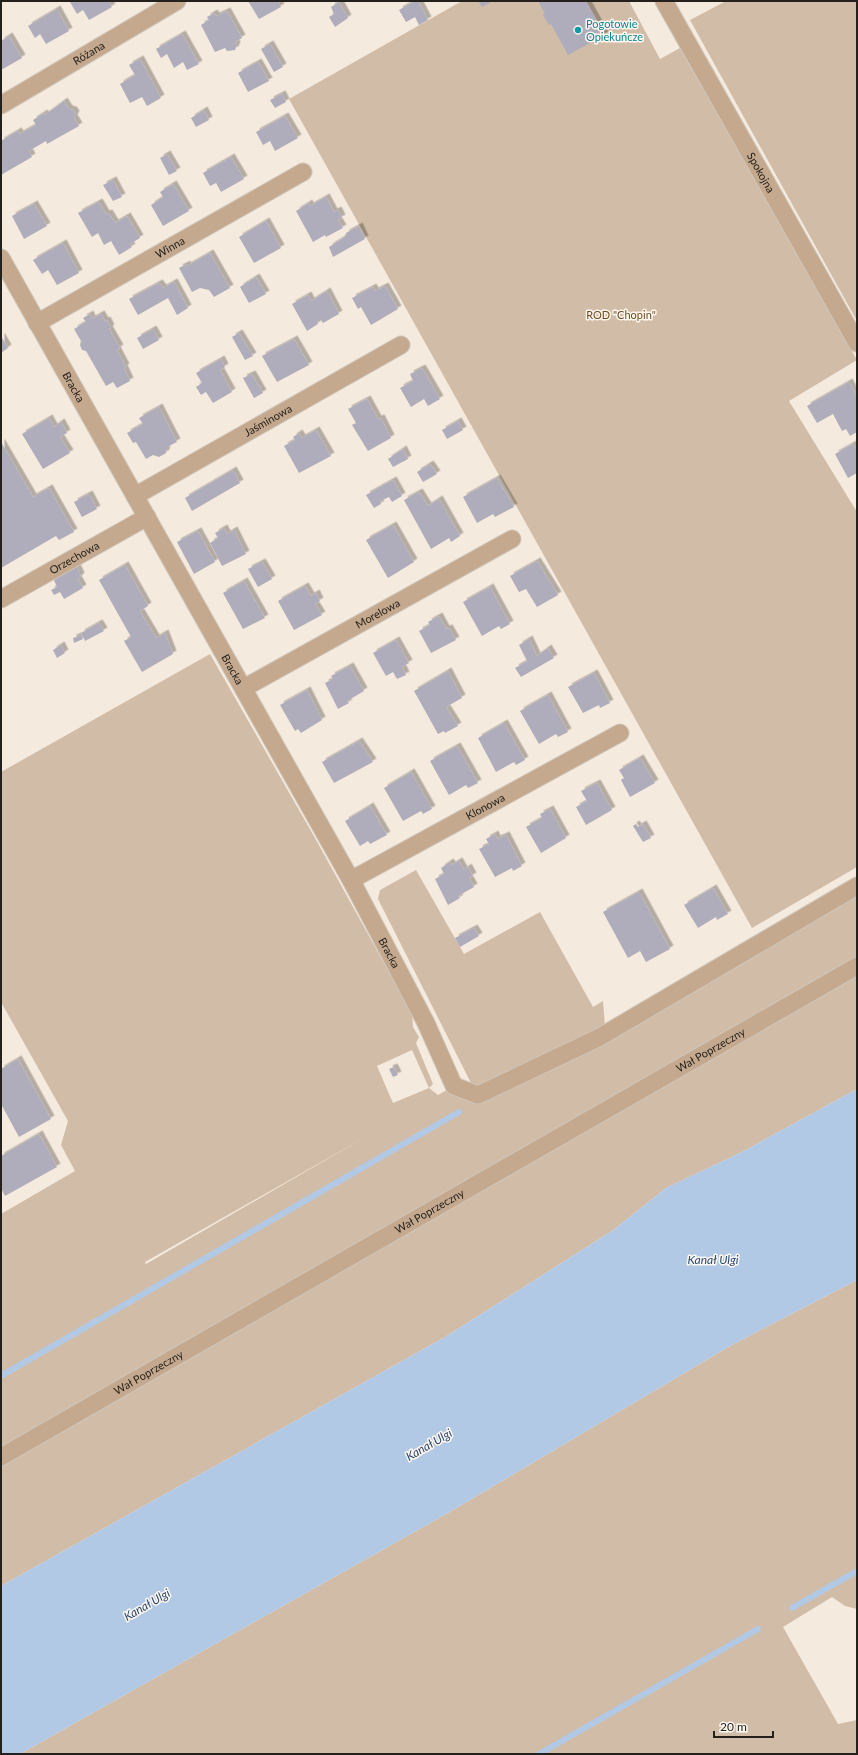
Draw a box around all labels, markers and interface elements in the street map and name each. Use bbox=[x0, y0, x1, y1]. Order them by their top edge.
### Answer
place label: Pogotowie Opiekuńcze bbox=[586, 17, 643, 43]
marker: Pogotowie Opiekuńcze bbox=[573, 25, 583, 35]
street label: Różana bbox=[70, 38, 107, 67]
street label: Spokojna bbox=[745, 150, 778, 195]
street label: Winna bbox=[153, 234, 187, 261]
park label: ROD "Chopin" bbox=[586, 308, 656, 321]
street label: Bracka bbox=[60, 369, 88, 404]
street label: Jaśminowa bbox=[242, 401, 294, 439]
street label: Orzechowa bbox=[47, 538, 101, 577]
street label: Morelowa bbox=[353, 596, 402, 631]
street label: Bracka bbox=[219, 652, 247, 687]
street label: Klonowa bbox=[463, 790, 507, 822]
street label: Bracka bbox=[376, 935, 403, 970]
street label: Wał Poprzeczny bbox=[673, 1024, 747, 1074]
street label: Wał Poprzeczny bbox=[392, 1186, 466, 1236]
water label: Kanał Ulgi bbox=[687, 1252, 739, 1267]
street label: Wał Poprzeczny bbox=[111, 1347, 185, 1397]
water label: Kanał Ulgi bbox=[403, 1425, 455, 1464]
water label: Kanał Ulgi bbox=[121, 1585, 173, 1624]
scale bar bbox=[714, 1713, 773, 1739]
text: 20 m bbox=[720, 1719, 747, 1734]

